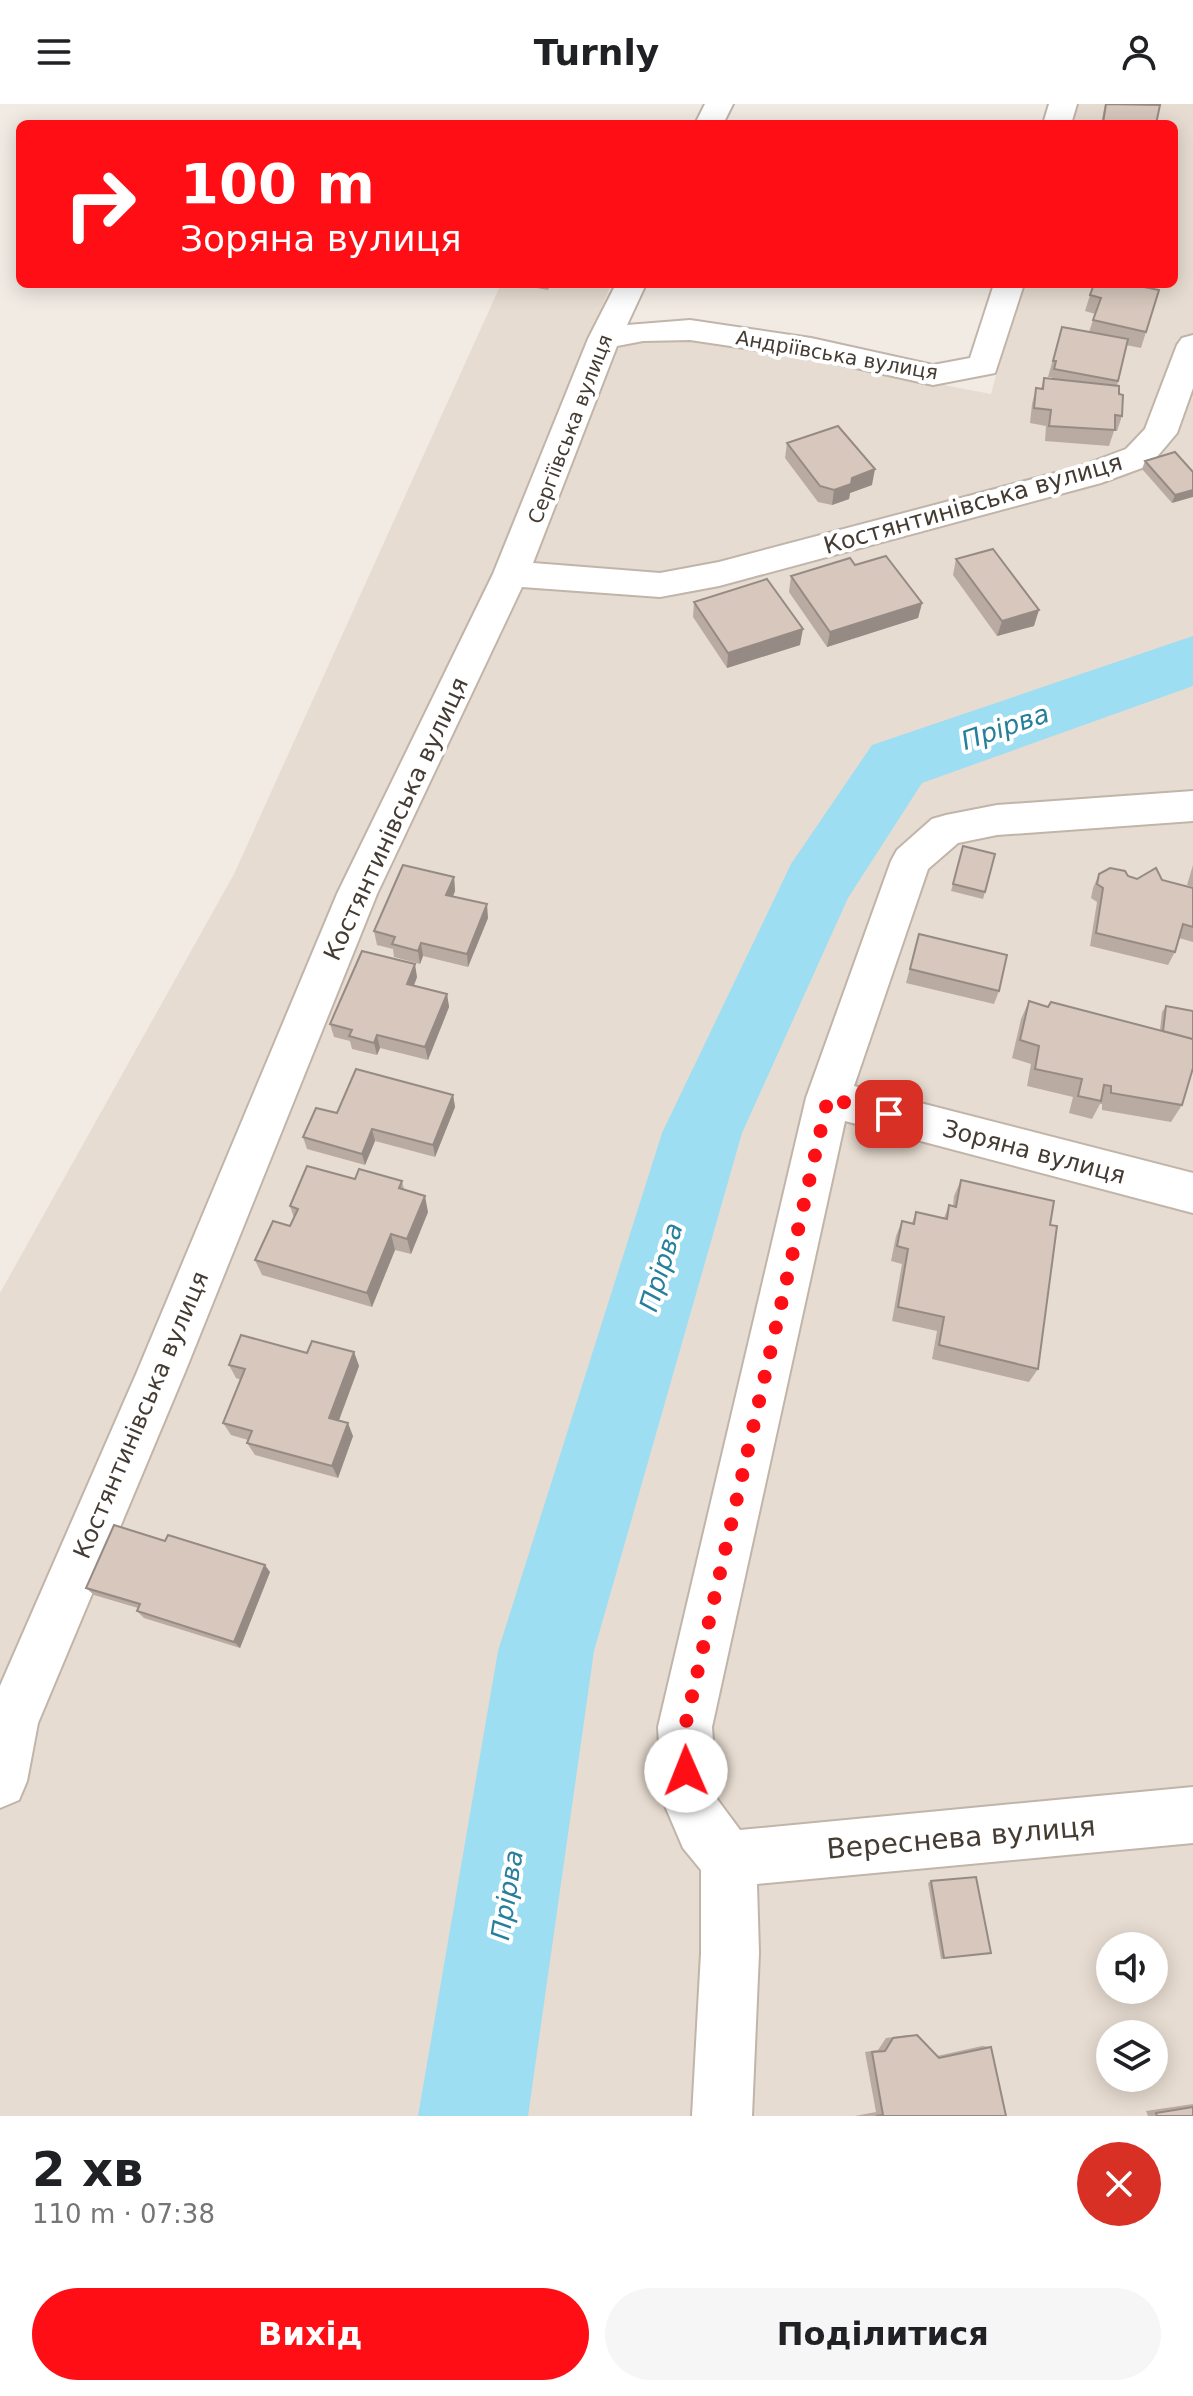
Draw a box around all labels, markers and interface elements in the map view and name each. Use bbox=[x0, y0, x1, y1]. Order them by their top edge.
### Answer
icon: menu bbox=[32, 30, 76, 74]
icon: person bbox=[1117, 30, 1161, 74]
text: Turnly bbox=[534, 32, 659, 73]
text: 100 m bbox=[180, 151, 375, 216]
icon: right bbox=[48, 152, 152, 256]
text: Зоряна вулиця bbox=[180, 218, 462, 259]
street label: Андріївська вулиця bbox=[734, 325, 940, 385]
street label: Сергіївська вулиця bbox=[523, 331, 617, 527]
street label: Костянтинівська вулиця bbox=[820, 448, 1126, 560]
street label: Костянтинівська вулиця bbox=[318, 673, 474, 965]
water label: Прірва bbox=[957, 698, 1053, 756]
pin bbox=[855, 1080, 923, 1148]
icon: arrive bbox=[867, 1092, 911, 1136]
street label: Зоряна вулиця bbox=[940, 1114, 1128, 1190]
water label: Прірва bbox=[633, 1219, 689, 1315]
street label: Костянтинівська вулиця bbox=[68, 1267, 214, 1563]
position arrow bbox=[644, 1729, 728, 1813]
street label: Вереснева вулиця bbox=[825, 1809, 1097, 1866]
water label: Прірва bbox=[485, 1848, 529, 1942]
map controls bbox=[1096, 1932, 1168, 2092]
button: sound bbox=[1096, 1932, 1168, 2004]
button: layers bbox=[1096, 2020, 1168, 2092]
text: 2 хв bbox=[32, 2141, 143, 2197]
button: close bbox=[1077, 2142, 1161, 2226]
text: 110 m · 07:38 bbox=[32, 2199, 215, 2229]
button: Вихід bbox=[32, 2288, 589, 2380]
button: Поділитися bbox=[605, 2288, 1161, 2380]

